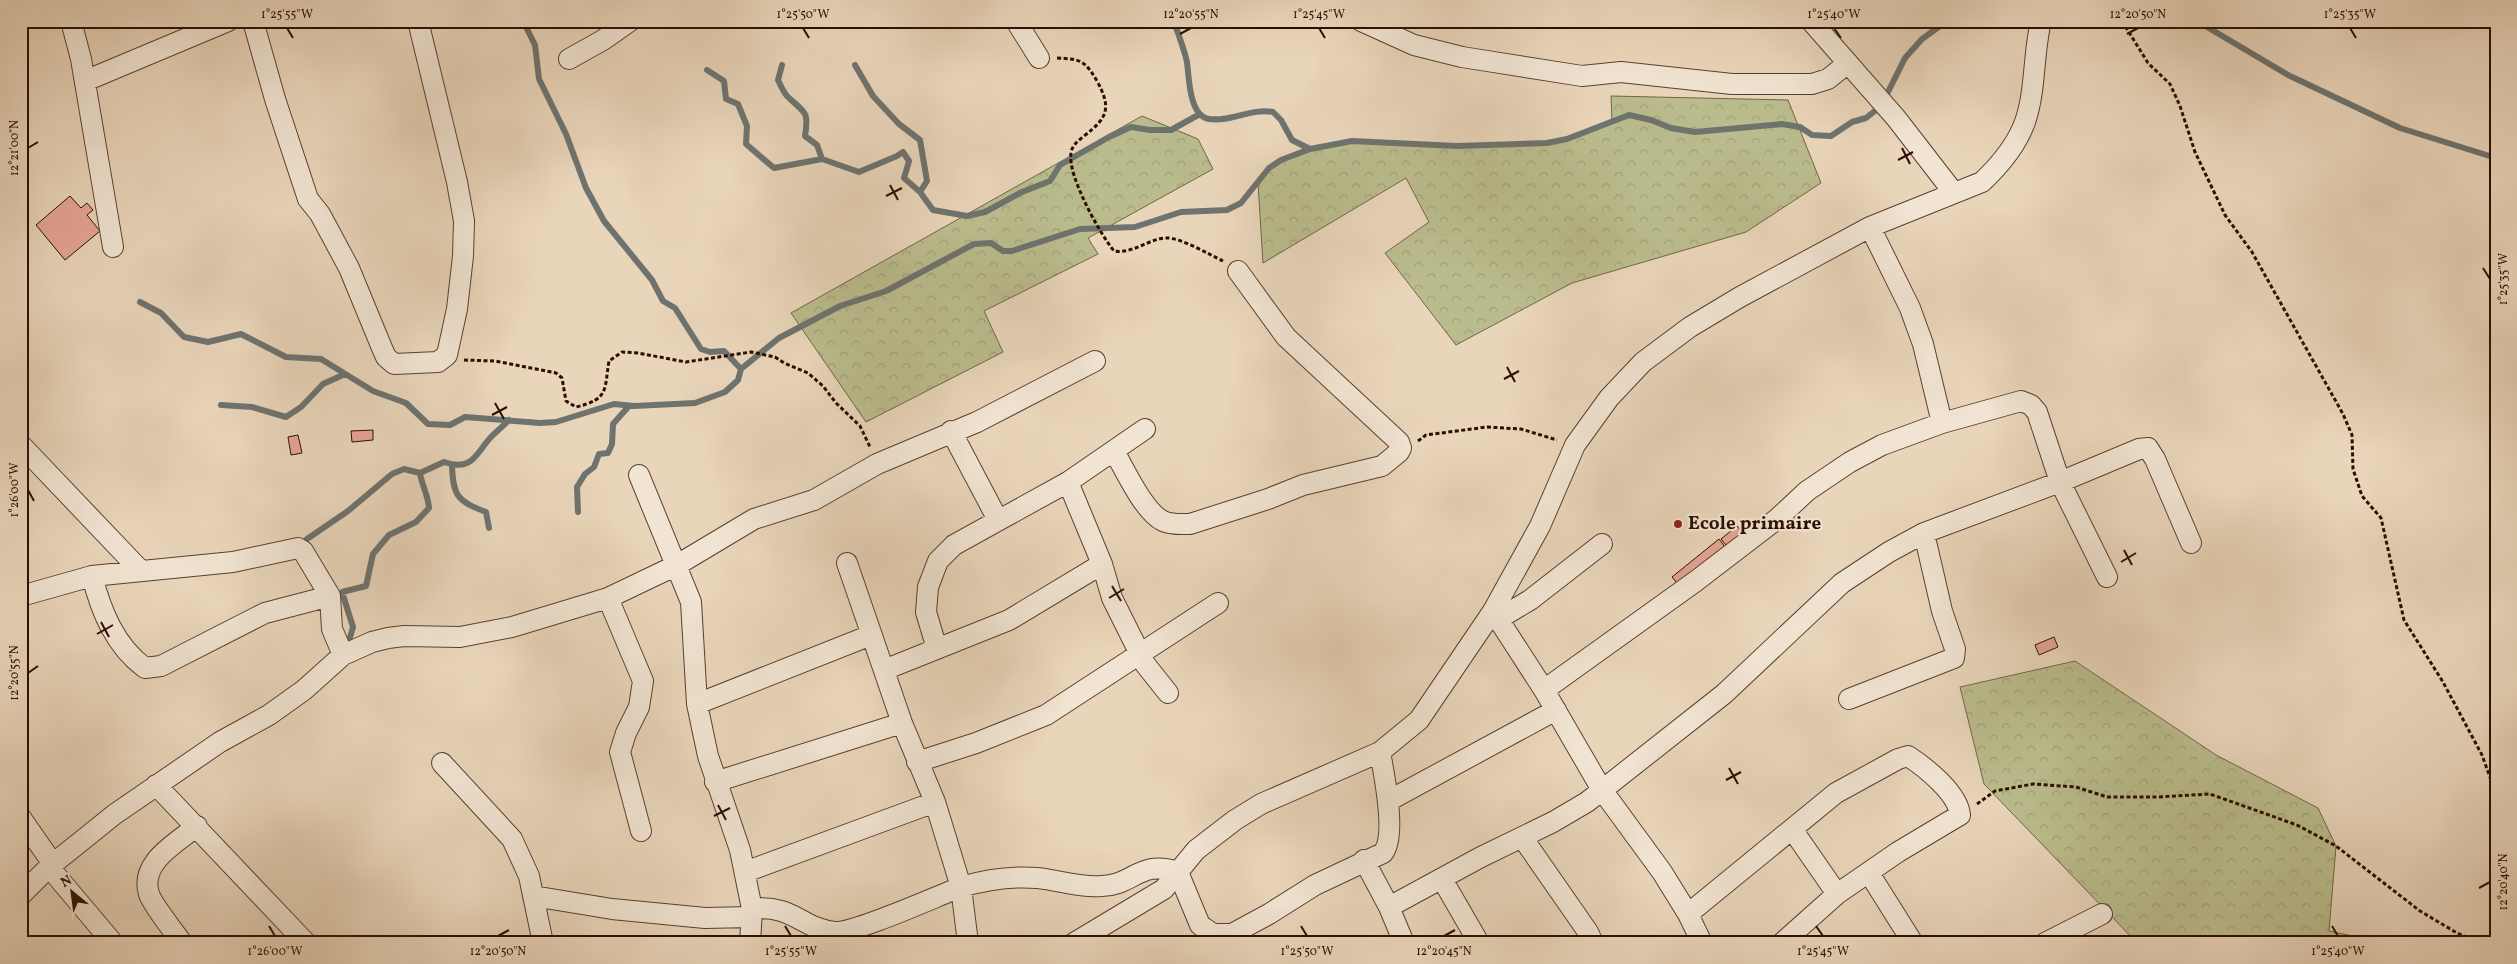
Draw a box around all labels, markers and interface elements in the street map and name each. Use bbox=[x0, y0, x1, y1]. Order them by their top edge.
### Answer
text: 1°25'55"W bbox=[261, 7, 313, 23]
text: 1°25'50"W bbox=[777, 7, 829, 23]
text: 12°20'55"N bbox=[1163, 7, 1219, 23]
text: 1°25'45"W bbox=[1293, 7, 1345, 23]
text: 1°25'40"W bbox=[1807, 7, 1861, 23]
text: 12°20'50"N bbox=[2110, 7, 2166, 23]
text: 1°25'35"W bbox=[2324, 7, 2376, 23]
text: 12°21'00"N bbox=[7, 120, 23, 176]
text: 1°25'35"W bbox=[2496, 253, 2512, 305]
text: 1°26'00"W bbox=[7, 463, 23, 517]
place label: Ecole primaire bbox=[1688, 511, 1822, 537]
marker: Ecole primaire bbox=[1672, 518, 1684, 530]
text: 12°20'55"N bbox=[7, 645, 23, 701]
text: 12°20'40"N bbox=[2496, 853, 2512, 910]
north arrow bbox=[48, 866, 98, 916]
text: N bbox=[57, 871, 75, 893]
text: 1°26'00"W bbox=[248, 944, 302, 960]
text: 12°20'50"N bbox=[470, 944, 526, 960]
text: 1°25'55"W bbox=[765, 944, 817, 960]
text: 1°25'50"W bbox=[1281, 944, 1333, 960]
text: 12°20'45"N bbox=[1416, 944, 1472, 960]
text: 1°25'45"W bbox=[1797, 944, 1849, 960]
text: 1°25'40"W bbox=[2311, 944, 2365, 960]

